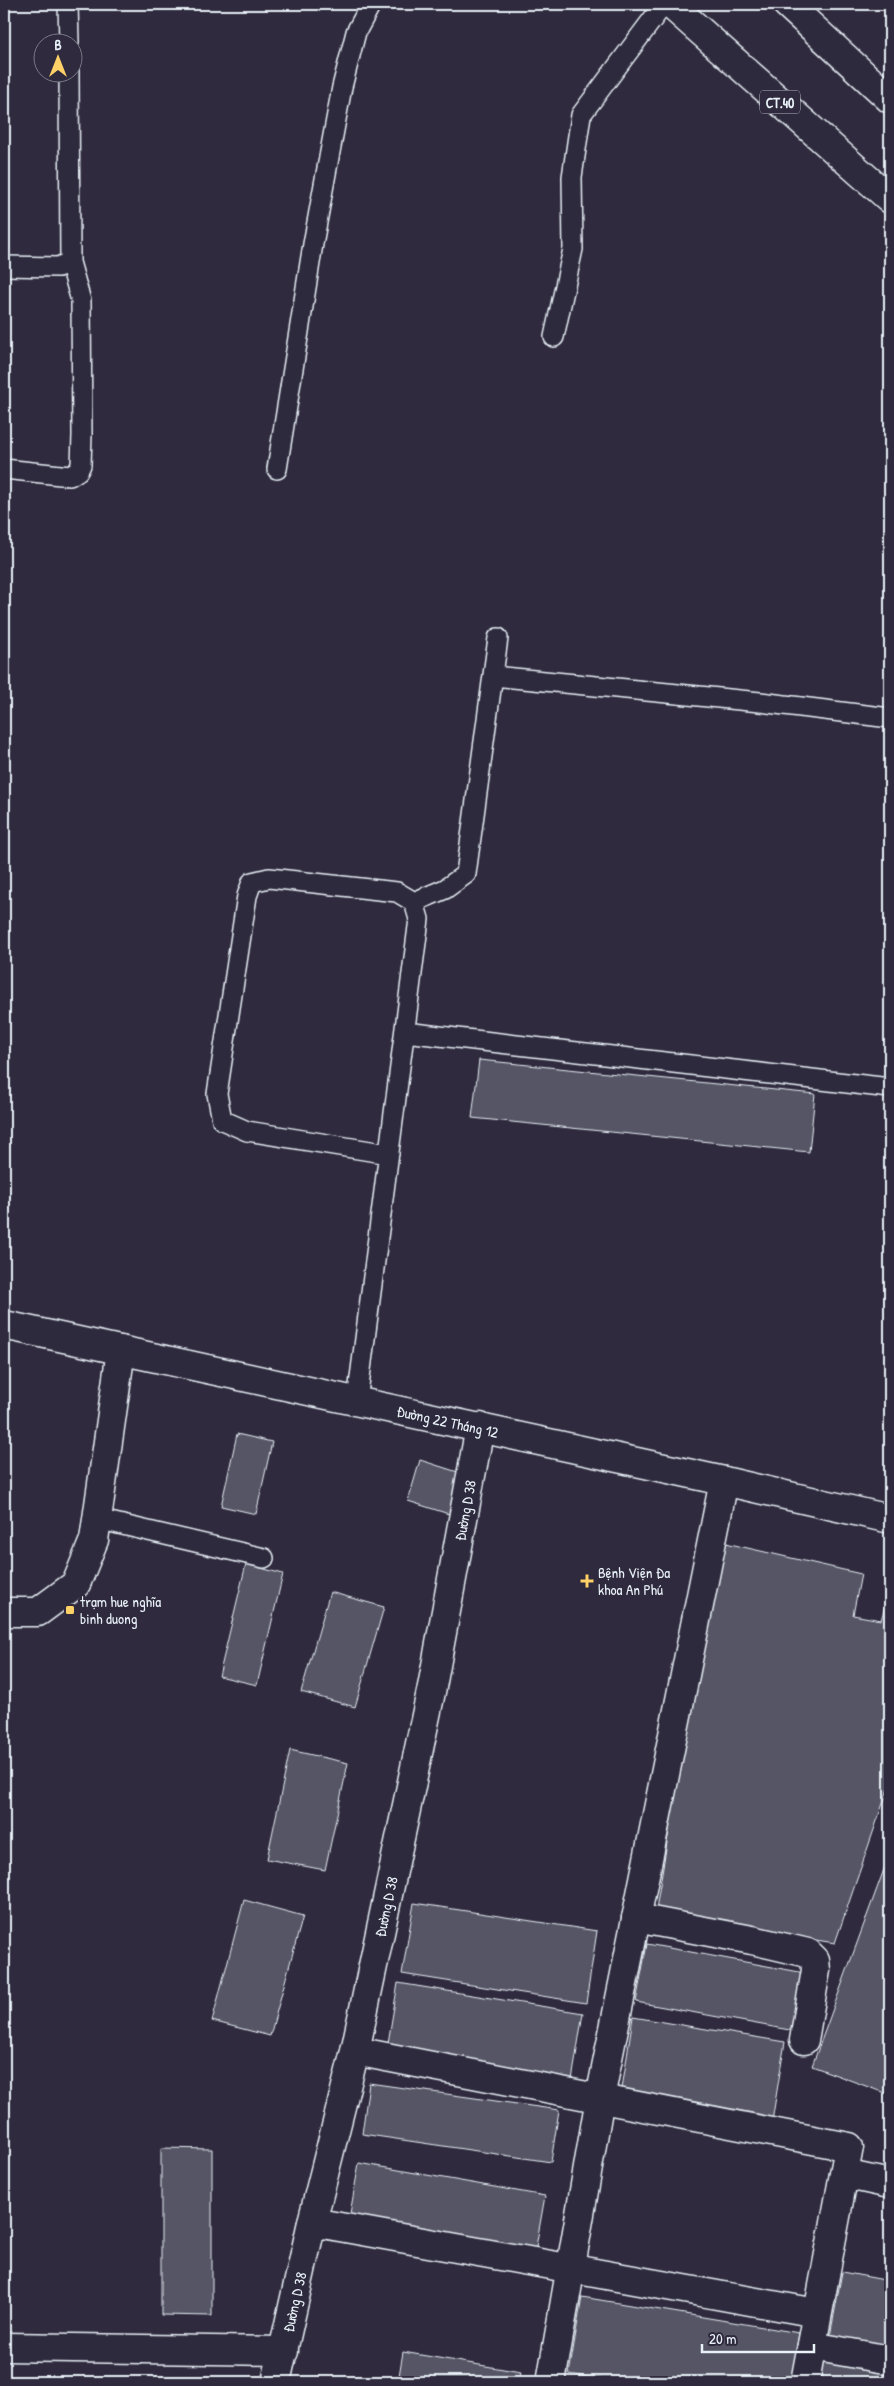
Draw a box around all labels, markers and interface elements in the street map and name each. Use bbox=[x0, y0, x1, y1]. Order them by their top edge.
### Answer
north arrow bbox=[32, 32, 82, 82]
text: B bbox=[54, 35, 62, 54]
road number: CT.40 bbox=[760, 90, 800, 114]
street label: Đường 22 Tháng 12 bbox=[395, 1400, 500, 1442]
street label: Đường D 38 bbox=[449, 1478, 480, 1542]
place label: Bệnh Viện Đa khoa An Phú bbox=[598, 1562, 670, 1600]
marker: Bệnh Viện Đa khoa An Phú bbox=[580, 1574, 594, 1588]
place label: trạm hue nghĩa binh duong bbox=[80, 1591, 161, 1629]
marker: trạm hue nghĩa binh duong bbox=[64, 1604, 76, 1616]
street label: Đường D 38 bbox=[369, 1874, 402, 1939]
street label: Đường D 38 bbox=[277, 2270, 311, 2334]
scale bar bbox=[702, 2321, 814, 2353]
text: 20 m bbox=[709, 2328, 736, 2349]

